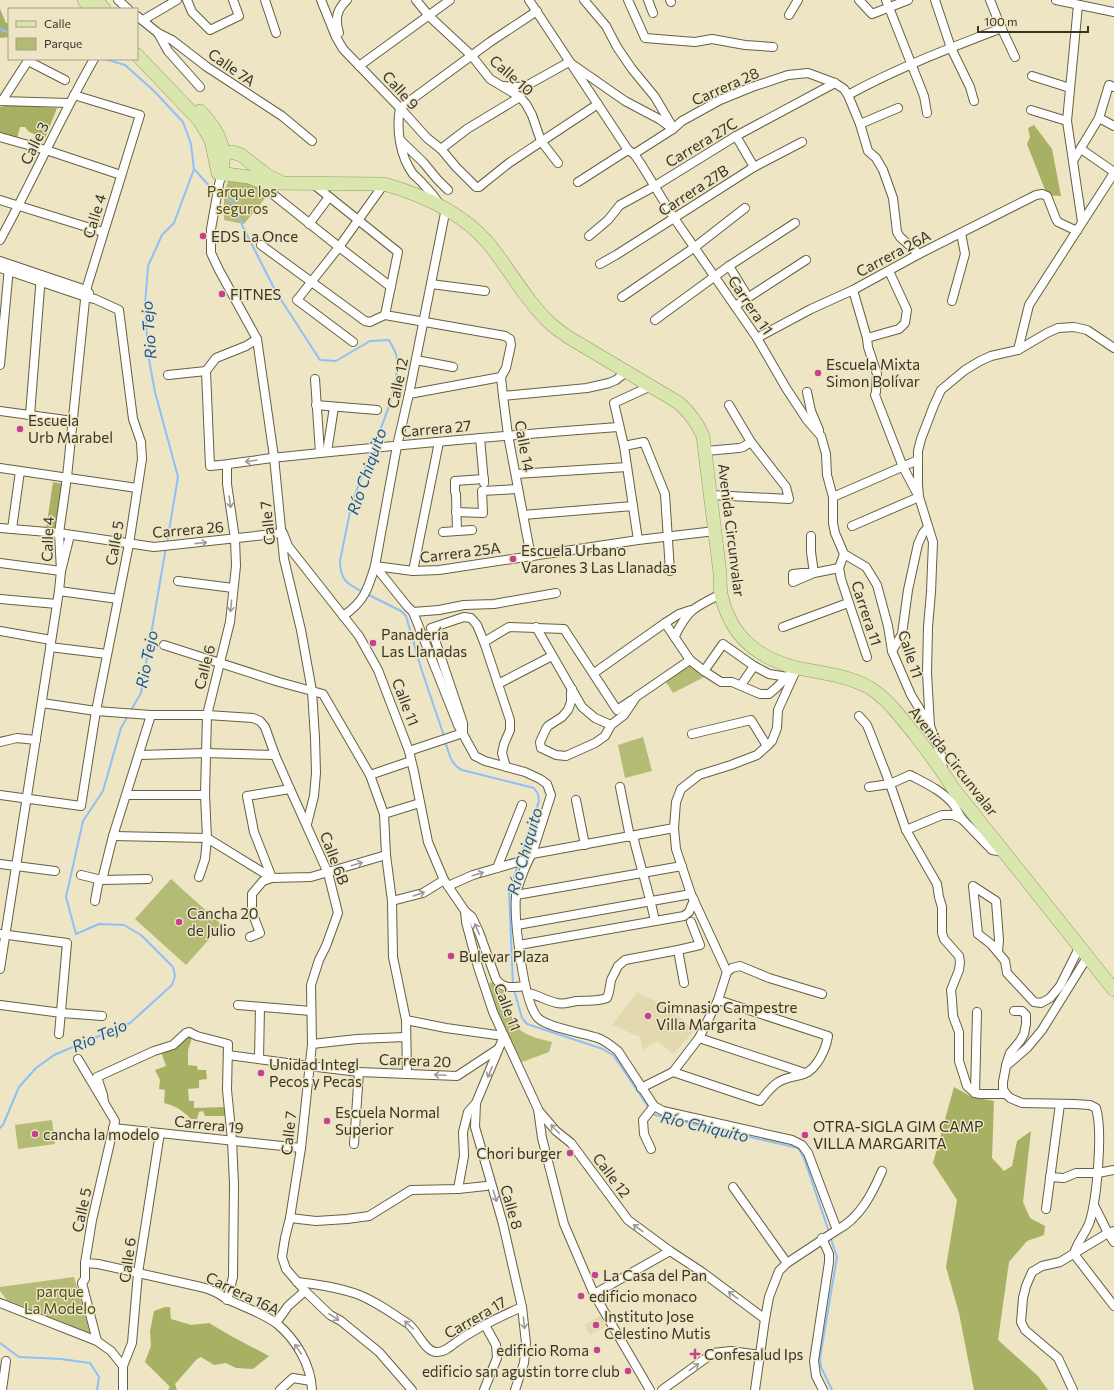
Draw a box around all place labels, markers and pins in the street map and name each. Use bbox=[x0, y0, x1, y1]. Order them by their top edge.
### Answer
place label: EDS La Once bbox=[211, 227, 298, 245]
marker: EDS La Once bbox=[198, 231, 208, 241]
place label: FITNES bbox=[230, 285, 282, 303]
marker: FITNES bbox=[217, 289, 227, 299]
place label: Escuela Mixta Simon Bolívar bbox=[826, 355, 920, 390]
marker: Escuela Mixta Simon Bolívar bbox=[813, 368, 823, 378]
place label: Escuela Urb Marabel bbox=[28, 411, 113, 446]
marker: Escuela Urb Marabel bbox=[15, 424, 25, 434]
place label: Escuela Urbano Varones 3 Las Llanadas bbox=[521, 541, 677, 576]
marker: Escuela Urbano Varones 3 Las Llanadas bbox=[508, 554, 518, 564]
place label: Panadería Las Llanadas bbox=[381, 625, 467, 660]
marker: Panadería Las Llanadas bbox=[368, 638, 378, 648]
place label: Cancha 20 de Julio bbox=[187, 904, 259, 939]
marker: Cancha 20 de Julio bbox=[174, 917, 184, 927]
place label: Bulevar Plaza bbox=[459, 947, 549, 965]
marker: Bulevar Plaza bbox=[446, 951, 456, 961]
place label: Gimnasio Campestre Villa Margarita bbox=[656, 998, 798, 1033]
marker: Gimnasio Campestre Villa Margarita bbox=[643, 1011, 653, 1021]
place label: Unidad Integl Pecos y Pecas bbox=[269, 1055, 362, 1090]
marker: Unidad Integl Pecos y Pecas bbox=[256, 1068, 266, 1078]
place label: Escuela Normal Superior bbox=[335, 1103, 440, 1138]
marker: Escuela Normal Superior bbox=[322, 1116, 332, 1126]
place label: OTRA-SIGLA GIM CAMP VILLA MARGARITA bbox=[813, 1117, 983, 1152]
place label: cancha la modelo bbox=[43, 1125, 160, 1143]
marker: cancha la modelo bbox=[30, 1129, 40, 1139]
marker: OTRA-SIGLA GIM CAMP VILLA MARGARITA bbox=[800, 1130, 810, 1140]
place label: Chori burger bbox=[476, 1144, 562, 1162]
marker: Chori burger bbox=[565, 1148, 575, 1158]
place label: La Casa del Pan bbox=[603, 1266, 707, 1284]
marker: La Casa del Pan bbox=[590, 1270, 600, 1280]
place label: edificio monaco bbox=[589, 1287, 697, 1305]
marker: edificio monaco bbox=[576, 1291, 586, 1301]
place label: Instituto Jose Celestino Mutis bbox=[604, 1307, 711, 1342]
marker: Instituto Jose Celestino Mutis bbox=[591, 1320, 601, 1330]
place label: edificio Roma bbox=[496, 1341, 589, 1359]
marker: edificio Roma bbox=[592, 1345, 602, 1355]
place label: Confesalud Ips bbox=[704, 1345, 804, 1363]
marker: Confesalud Ips bbox=[689, 1348, 701, 1360]
place label: edificio san agustin torre club bbox=[422, 1362, 620, 1380]
marker: edificio san agustin torre club bbox=[623, 1366, 633, 1376]

